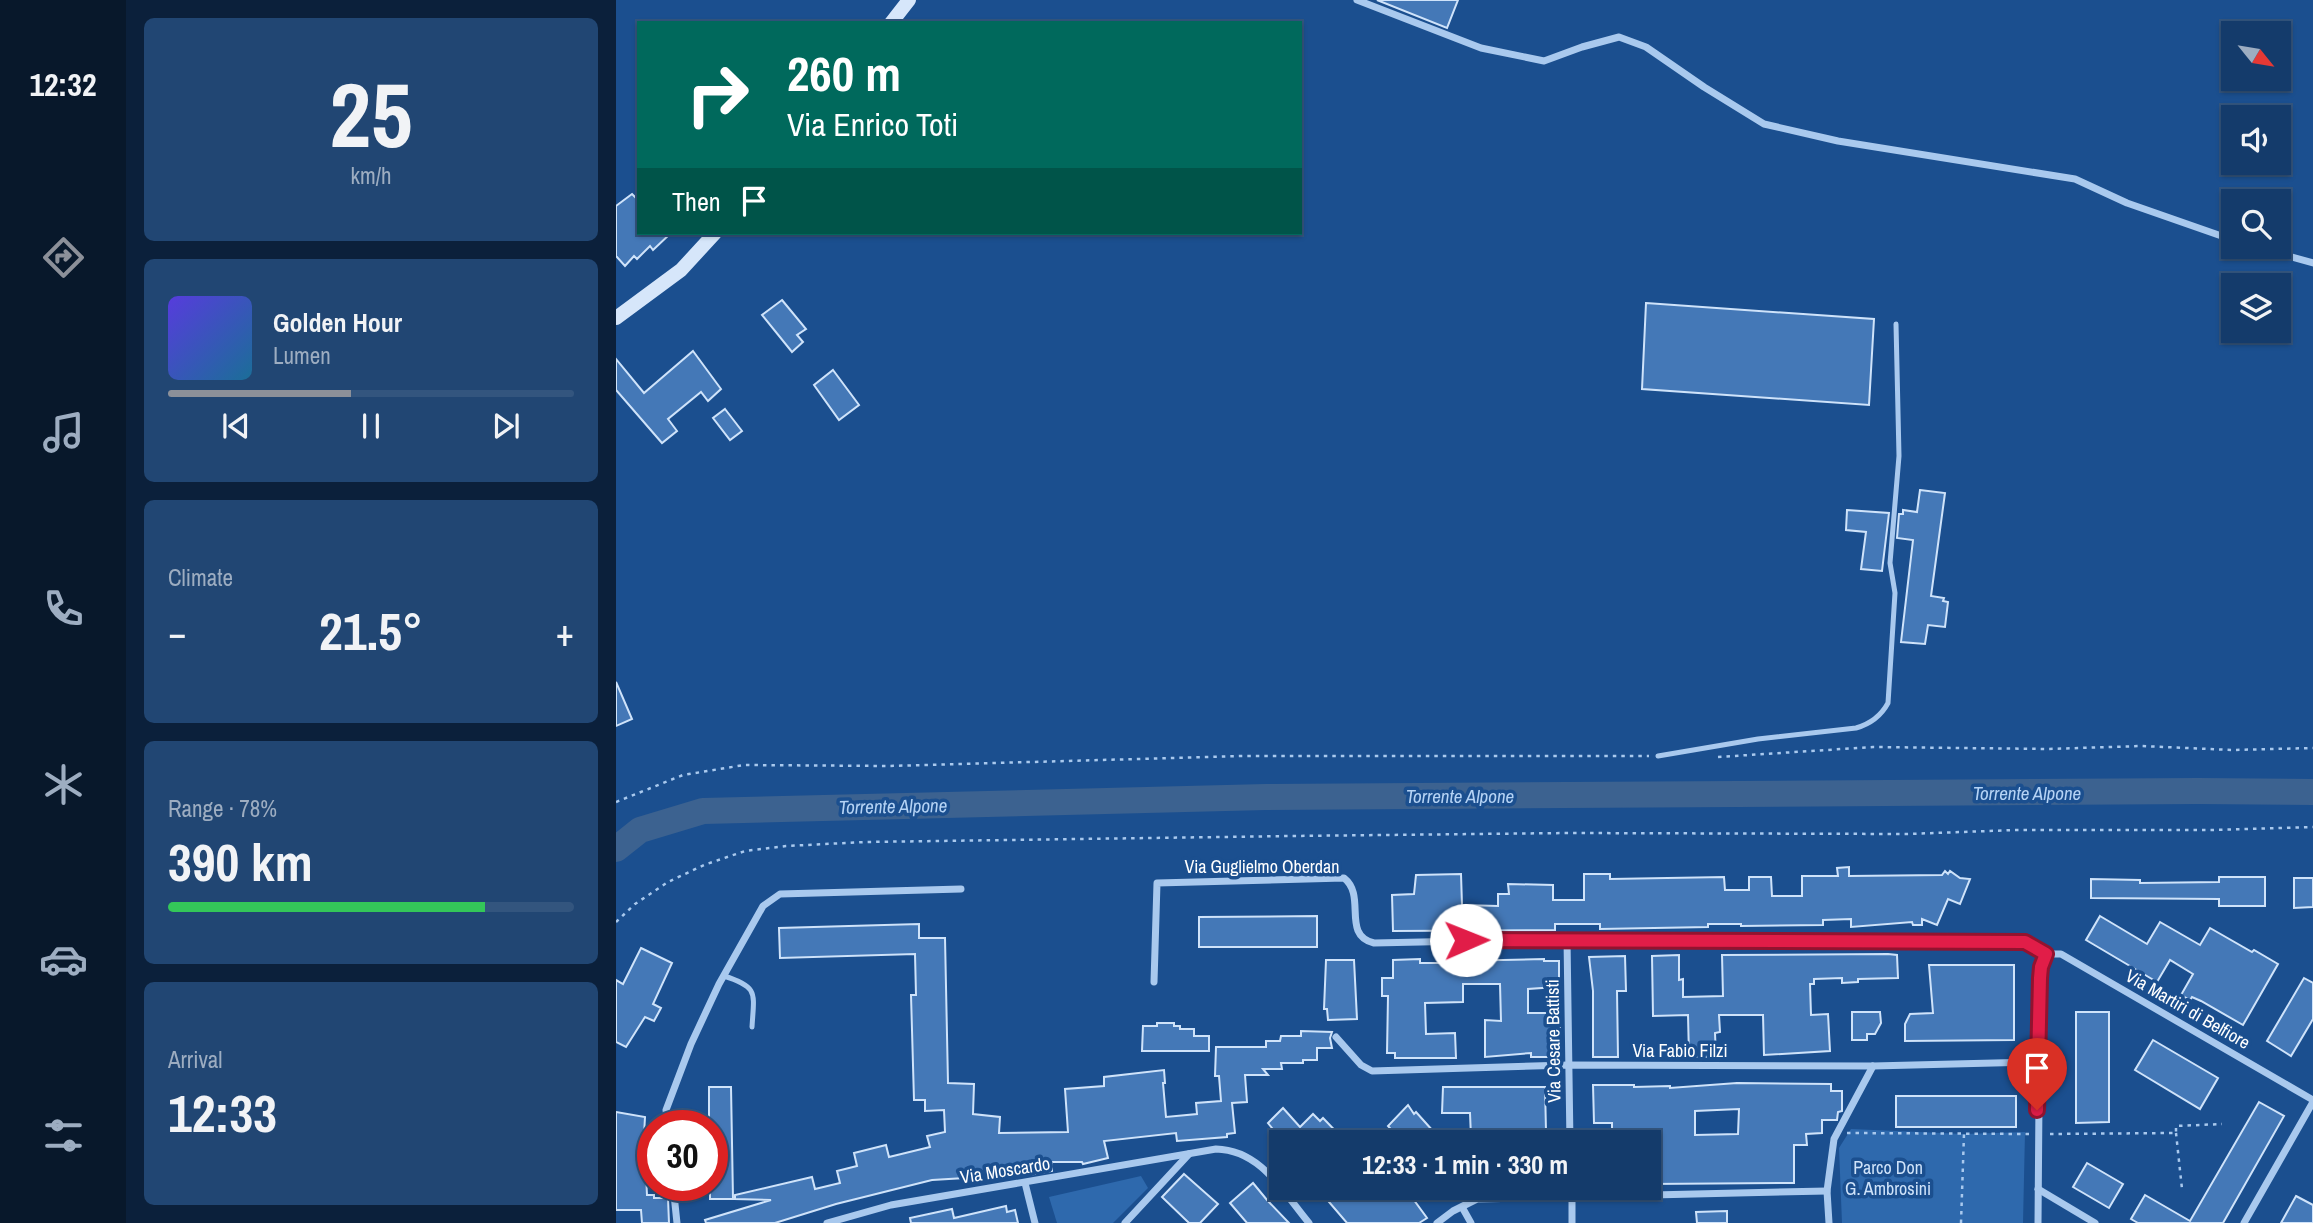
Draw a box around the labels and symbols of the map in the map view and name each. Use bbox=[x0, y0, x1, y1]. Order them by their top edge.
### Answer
north arrow bbox=[2221, 21, 2291, 91]
water label: Torrente Alpone bbox=[1973, 780, 2081, 806]
water label: Torrente Alpone bbox=[1406, 783, 1514, 809]
water label: Torrente Alpone bbox=[838, 792, 948, 820]
street label: Via Guglielmo Oberdan bbox=[1185, 854, 1339, 879]
position arrow bbox=[1429, 903, 1503, 977]
street label: Via Martiri di Belfiore bbox=[2121, 963, 2255, 1055]
street label: Via Cesare Battisti bbox=[1539, 979, 1567, 1103]
street label: Via Fabio Filzi bbox=[1632, 1038, 1728, 1063]
pin bbox=[2007, 1038, 2067, 1110]
speed limit sign: 30 bbox=[637, 1110, 728, 1201]
street label: Via Moscardo bbox=[958, 1151, 1052, 1189]
park label: Parco Don G. Ambrosini bbox=[1845, 1155, 1931, 1201]

